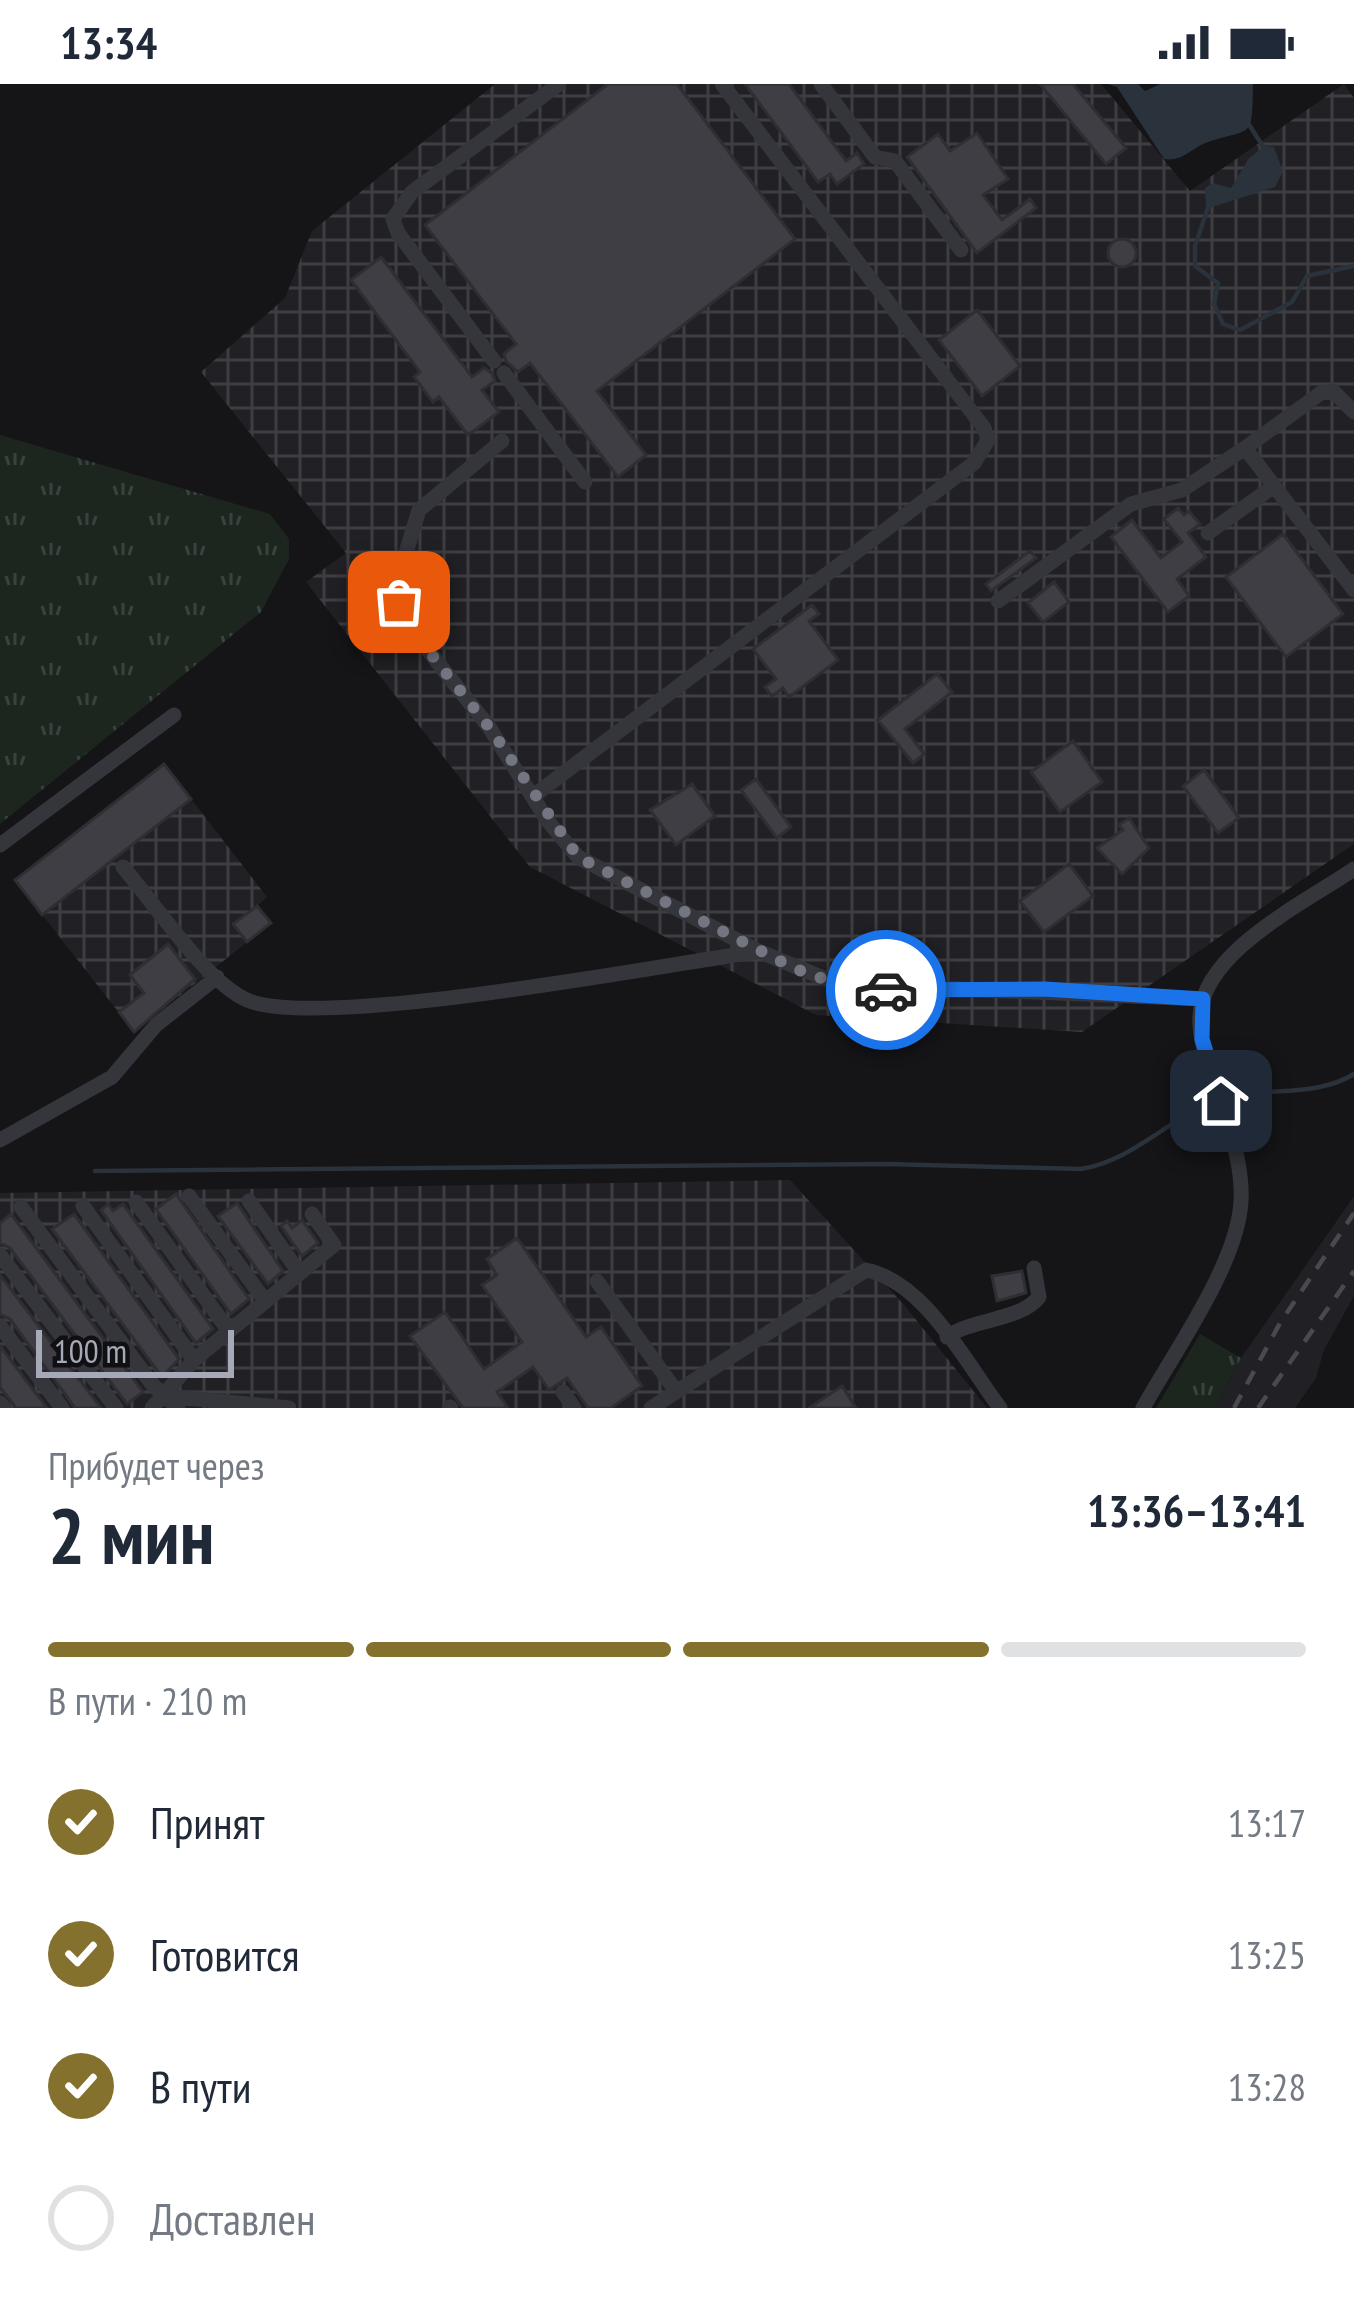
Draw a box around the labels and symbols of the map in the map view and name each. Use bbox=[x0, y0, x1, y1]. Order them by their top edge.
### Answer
pin bbox=[348, 551, 450, 653]
courier bbox=[826, 930, 946, 1050]
pin bbox=[1170, 1050, 1272, 1152]
scale bar bbox=[36, 1324, 234, 1377]

